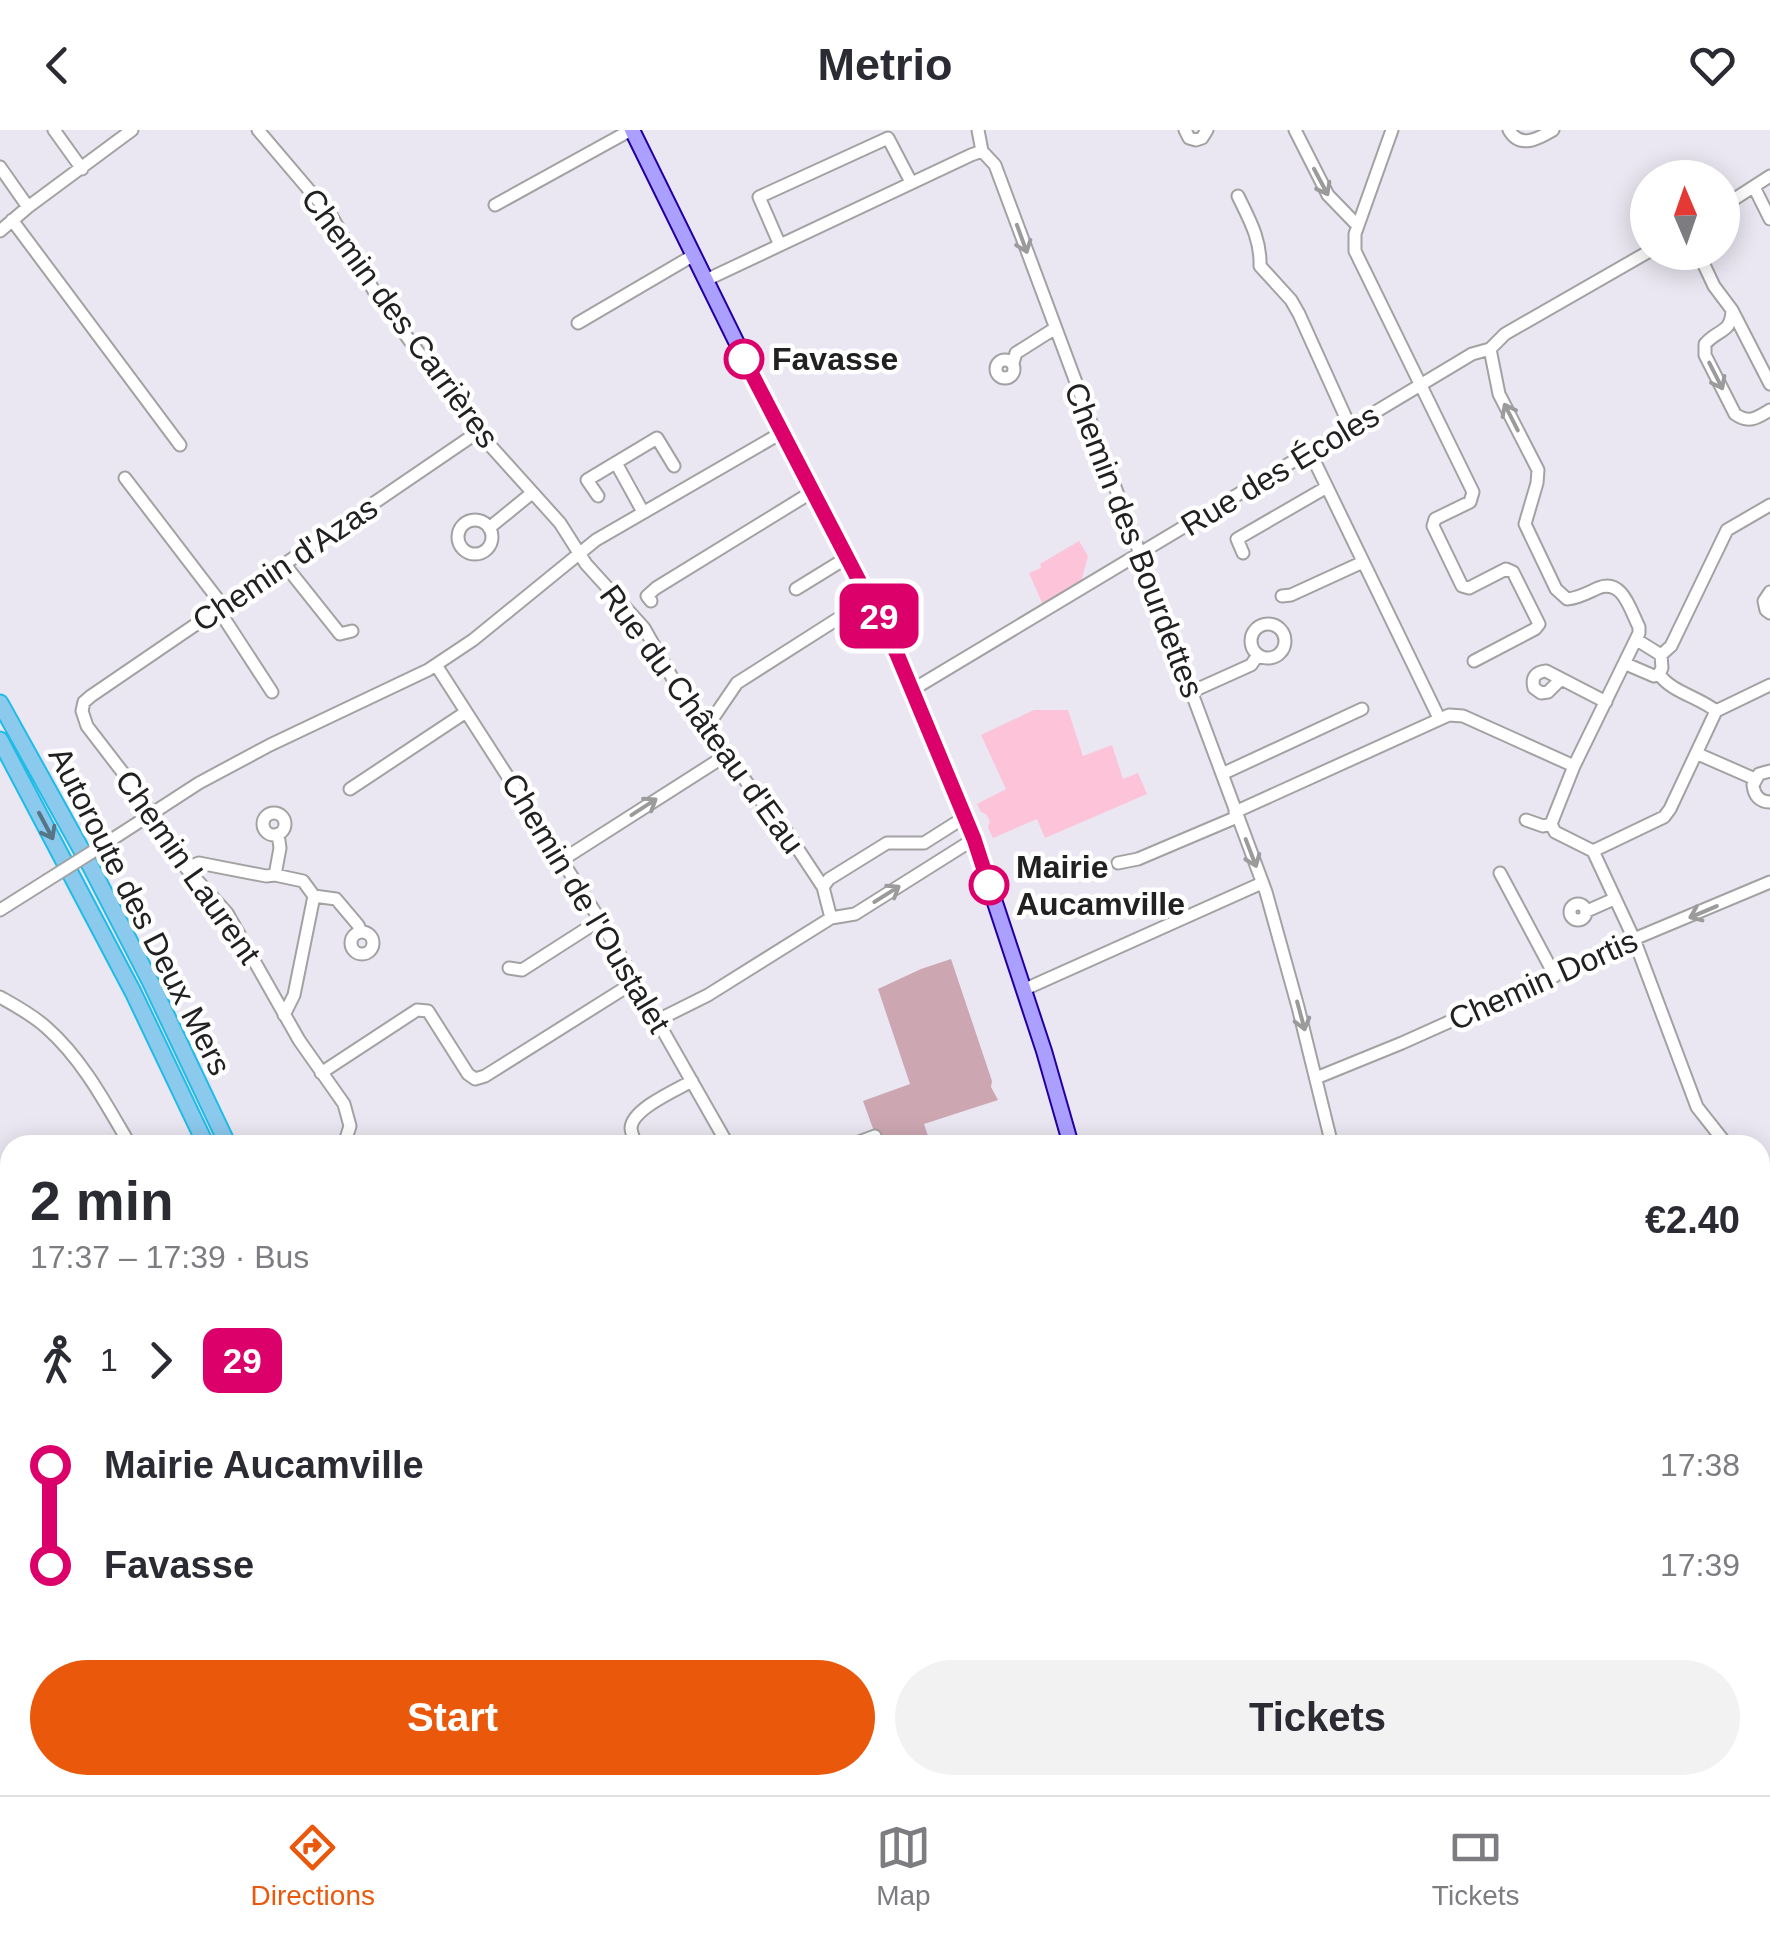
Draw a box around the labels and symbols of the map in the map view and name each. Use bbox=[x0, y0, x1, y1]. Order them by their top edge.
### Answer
north arrow bbox=[1630, 160, 1740, 270]
one-way arrow bbox=[1312, 166, 1331, 196]
street label: Chemin des Carrières bbox=[294, 182, 506, 454]
one-way arrow bbox=[1014, 223, 1032, 254]
marker: Favasse bbox=[725, 340, 763, 378]
place label: Favasse bbox=[772, 341, 898, 377]
one-way arrow bbox=[1707, 360, 1726, 390]
street label: Chemin des Bourdettes bbox=[1057, 377, 1211, 703]
street label: Rue des Écoles bbox=[1175, 397, 1385, 543]
one-way arrow bbox=[1501, 403, 1520, 433]
street label: Chemin d'Azas bbox=[186, 489, 384, 639]
street label: Rue du Château d'Eau bbox=[593, 578, 811, 860]
line badge: 29 bbox=[834, 584, 924, 648]
street label: Autoroute des Deux Mers bbox=[42, 741, 238, 1081]
street label: Chemin Laurent bbox=[108, 763, 268, 971]
street label: Chemin de l'Oustalet bbox=[494, 767, 678, 1039]
one-way arrow bbox=[629, 797, 658, 818]
one-way arrow bbox=[37, 810, 56, 840]
one-way arrow bbox=[1243, 837, 1261, 868]
place label: Mairie Aucamville bbox=[1016, 849, 1185, 922]
marker: Mairie Aucamville bbox=[970, 866, 1008, 904]
one-way arrow bbox=[873, 883, 901, 904]
one-way arrow bbox=[1688, 904, 1719, 922]
street label: Chemin Dortis bbox=[1443, 922, 1643, 1038]
one-way arrow bbox=[1292, 1000, 1311, 1031]

